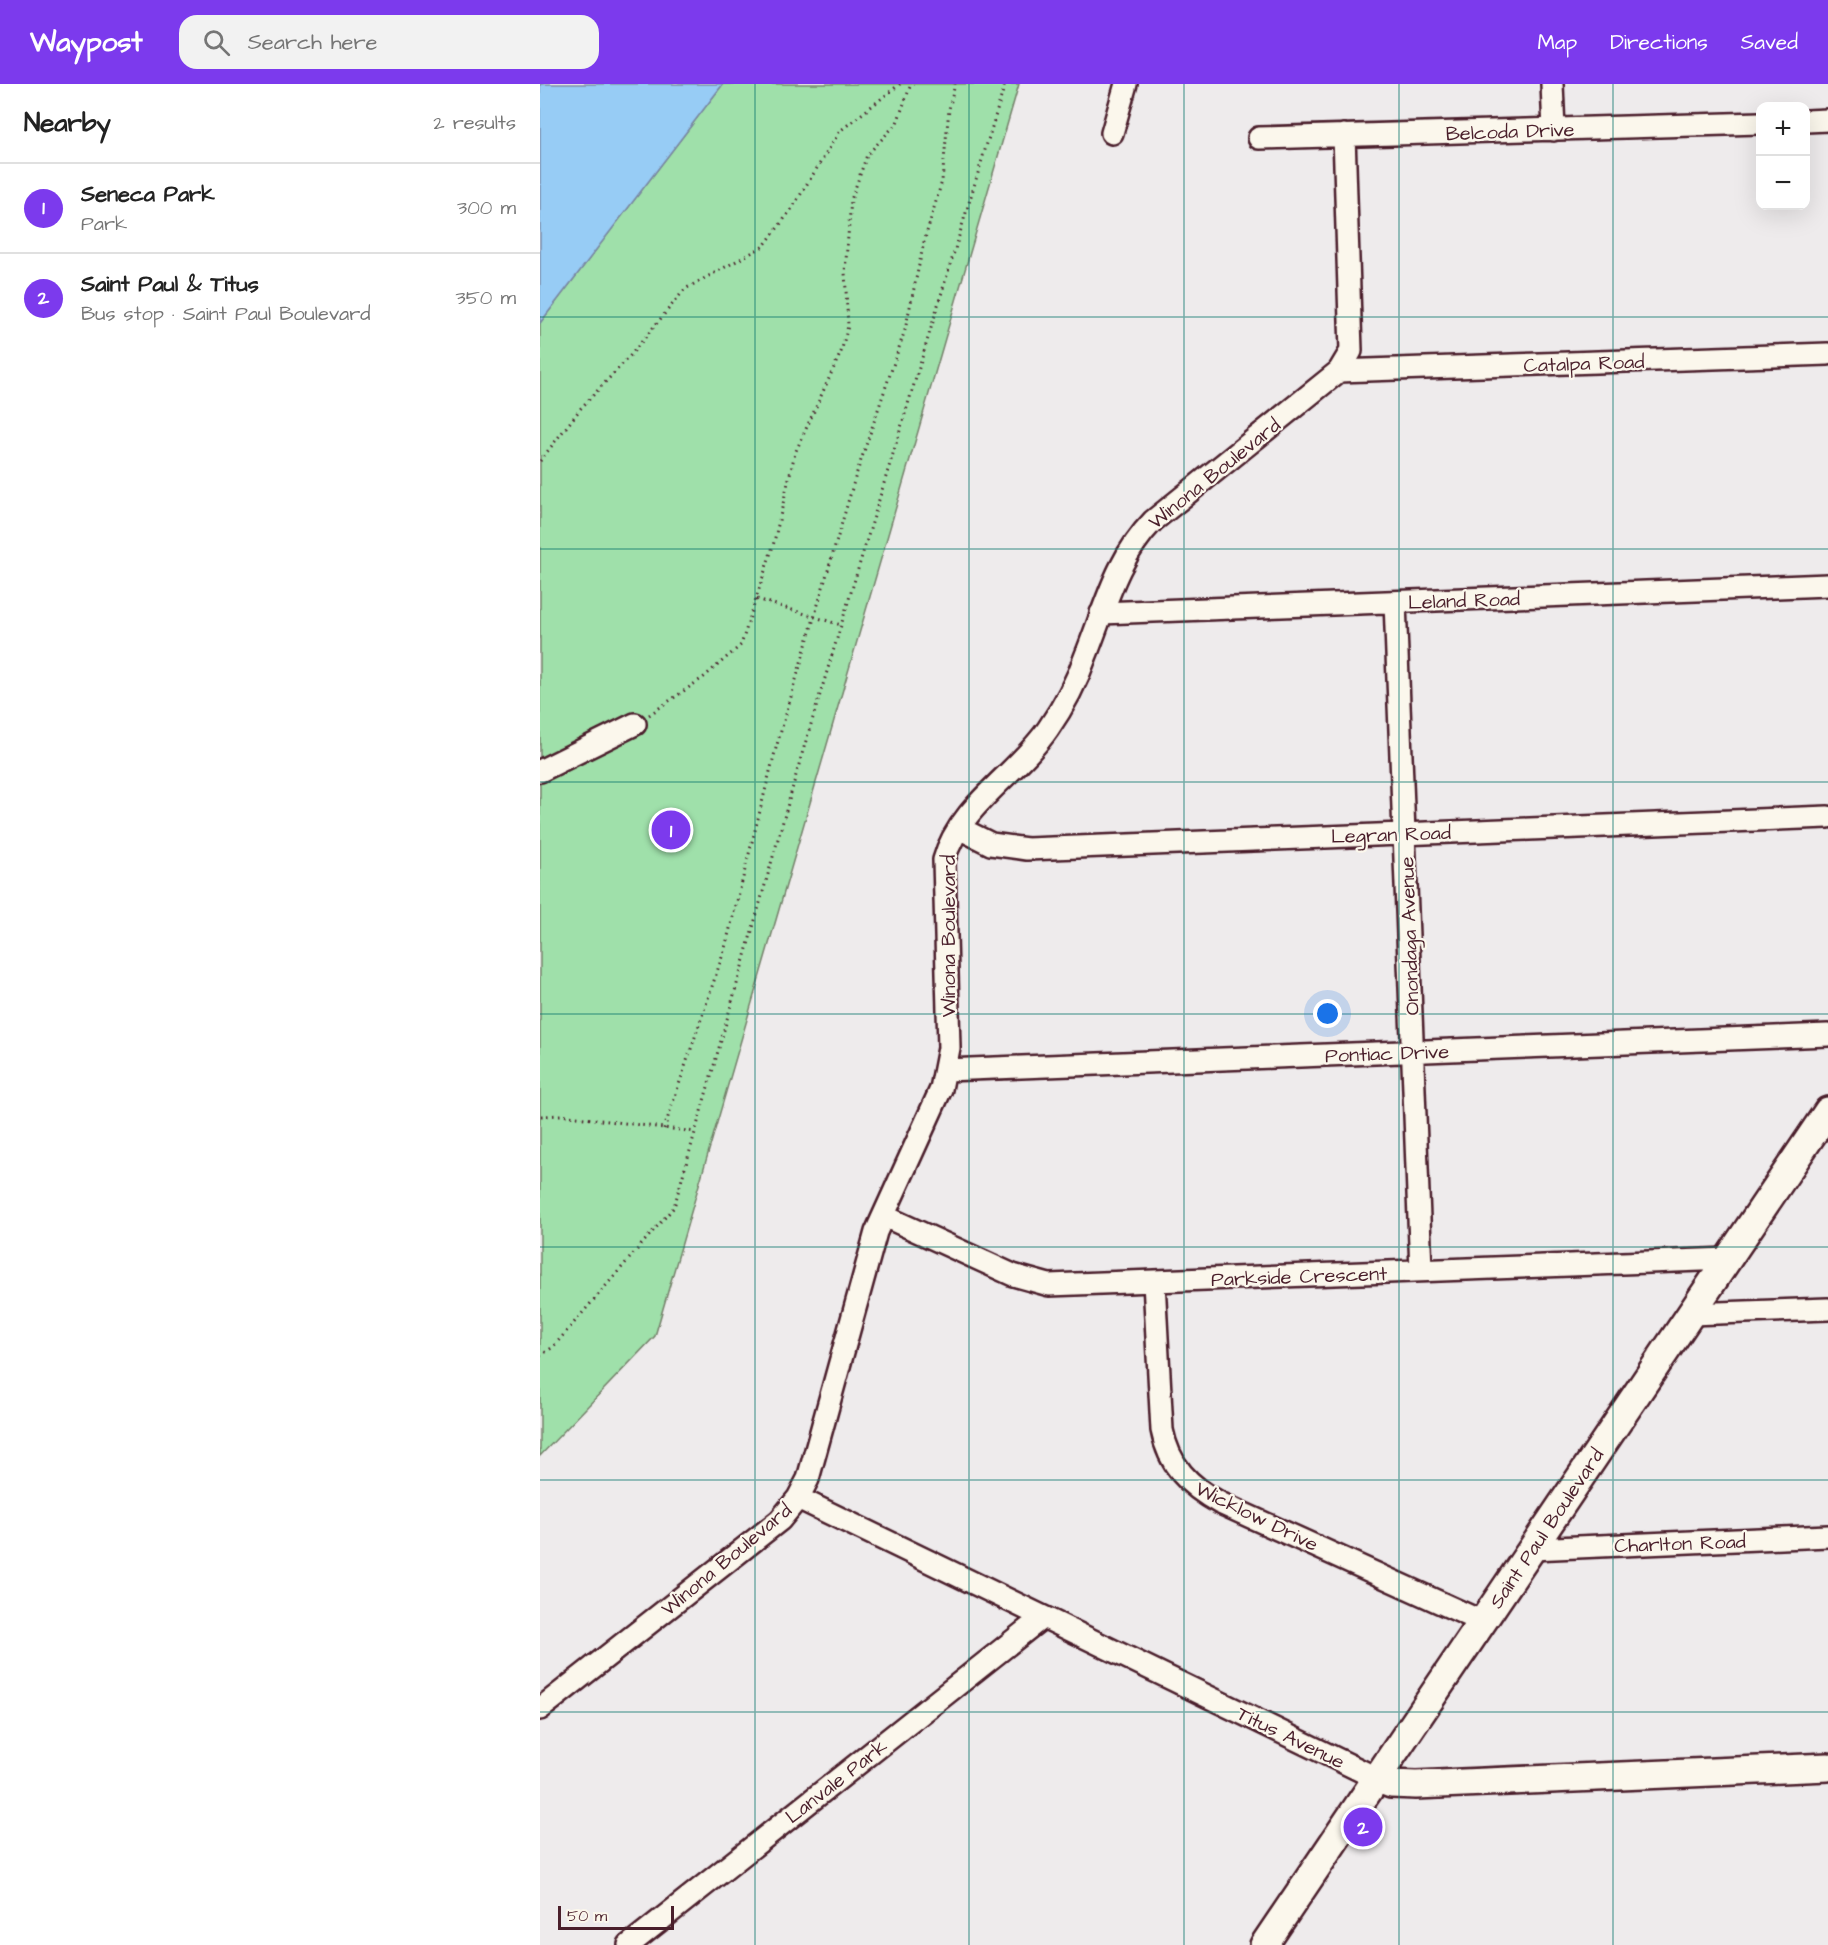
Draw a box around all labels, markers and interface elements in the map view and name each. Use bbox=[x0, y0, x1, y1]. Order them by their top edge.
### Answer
search box bbox=[179, 15, 599, 69]
text: Waypost bbox=[30, 23, 143, 62]
icon: search bbox=[200, 26, 233, 59]
text: Search here bbox=[248, 27, 378, 58]
text: Map bbox=[1537, 28, 1577, 57]
text: Directions bbox=[1610, 28, 1708, 57]
text: Saved bbox=[1741, 28, 1798, 57]
map controls bbox=[1756, 102, 1810, 210]
button: + bbox=[1756, 102, 1810, 156]
text: Nearby bbox=[24, 105, 111, 141]
text: 2 results bbox=[433, 109, 516, 137]
street label: Belcoda Drive bbox=[1445, 116, 1575, 148]
button: − bbox=[1756, 156, 1810, 210]
text: Seneca Park bbox=[81, 179, 215, 210]
text: 1 bbox=[42, 194, 45, 222]
text: 300 m bbox=[457, 194, 516, 222]
text: Park bbox=[81, 210, 127, 238]
text: Saint Paul & Titus bbox=[81, 269, 259, 300]
text: 2 bbox=[38, 284, 49, 312]
text: 350 m bbox=[455, 284, 516, 312]
text: Bus stop · Saint Paul Boulevard bbox=[81, 300, 371, 328]
street label: Catalpa Road bbox=[1523, 348, 1645, 380]
street label: Winona Boulevard bbox=[1143, 412, 1287, 536]
street label: Leland Road bbox=[1407, 585, 1521, 617]
pin: 1 bbox=[652, 808, 690, 852]
street label: Legran Road bbox=[1331, 819, 1452, 852]
street label: Winona Boulevard bbox=[935, 855, 963, 1017]
street label: Onondaga Avenue bbox=[1393, 856, 1428, 1016]
your location bbox=[1313, 999, 1342, 1028]
street label: Pontiac Drive bbox=[1324, 1038, 1450, 1070]
street label: Parkside Crescent bbox=[1211, 1260, 1387, 1294]
street label: Saint Paul Boulevard bbox=[1483, 1443, 1611, 1614]
street label: Wicklow Drive bbox=[1190, 1475, 1323, 1559]
street label: Winona Boulevard bbox=[655, 1497, 798, 1623]
street label: Charlton Road bbox=[1614, 1528, 1746, 1560]
street label: Titus Avenue bbox=[1232, 1700, 1349, 1776]
street label: Lanvale Park bbox=[780, 1733, 894, 1831]
pin: 2 bbox=[1344, 1804, 1382, 1850]
scale bar bbox=[558, 1903, 674, 1930]
text: 50 m bbox=[567, 1905, 607, 1927]

